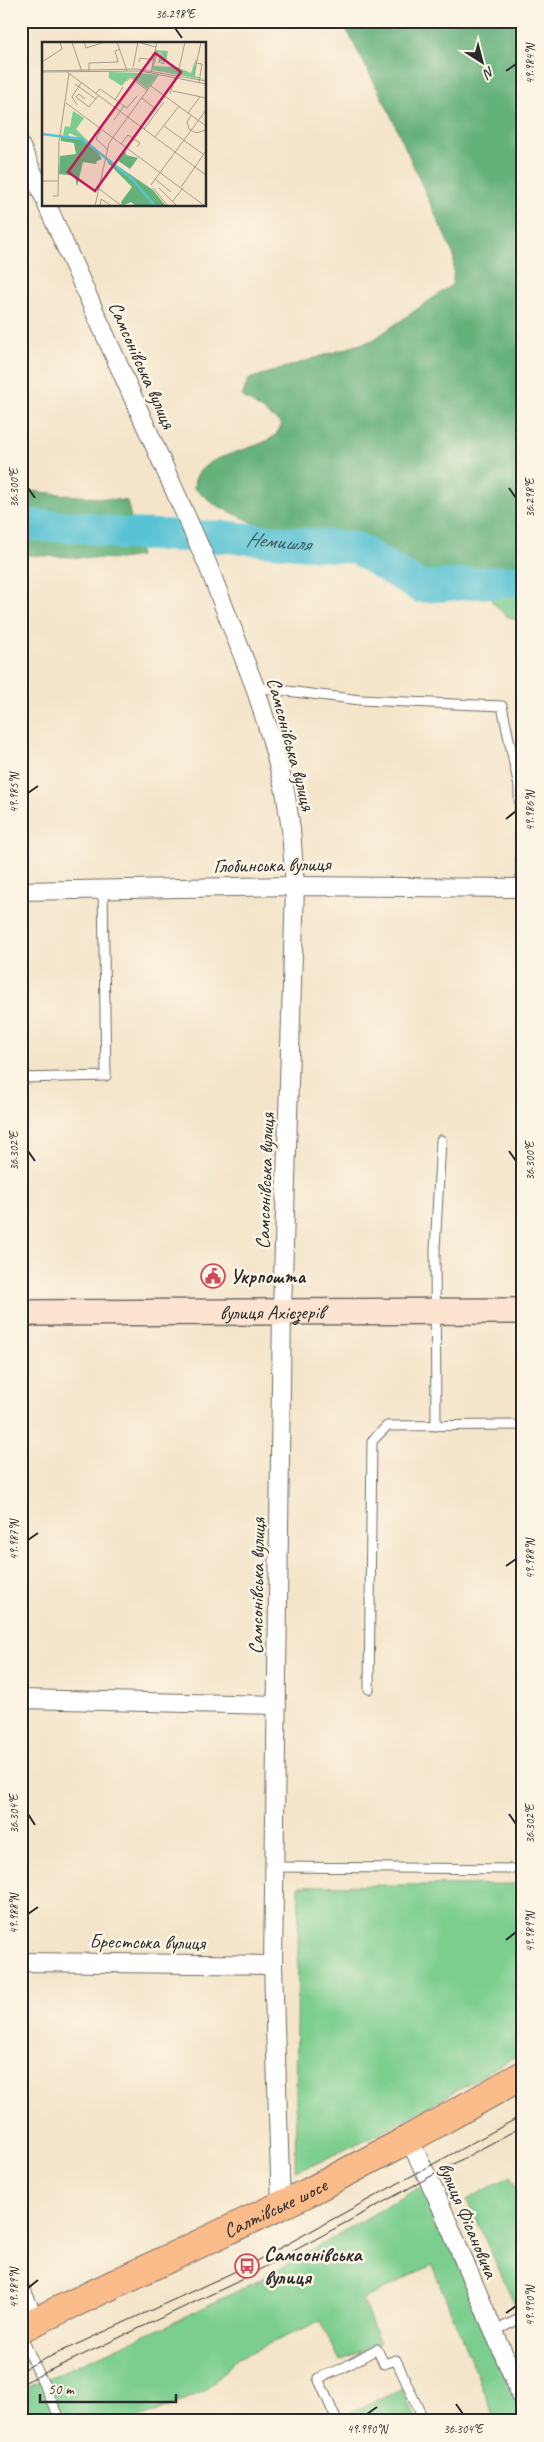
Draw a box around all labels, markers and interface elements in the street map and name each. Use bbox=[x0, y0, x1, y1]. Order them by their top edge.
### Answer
text: 36.298°E bbox=[155, 6, 196, 22]
north arrow bbox=[456, 38, 506, 88]
inset map bbox=[42, 42, 206, 206]
text: 49.984°N bbox=[522, 42, 538, 84]
text: N bbox=[479, 63, 498, 83]
street label: Самсонівська вулиця bbox=[103, 297, 182, 433]
text: 36.300°E bbox=[6, 467, 22, 508]
text: 36.298°E bbox=[522, 477, 538, 518]
water label: Немишля bbox=[245, 526, 315, 557]
street label: Самсонівська вулиця bbox=[261, 675, 321, 814]
text: 49.985°N bbox=[6, 771, 22, 813]
text: 49.986°N bbox=[522, 789, 538, 831]
street label: Глобинська вулиця bbox=[213, 851, 333, 879]
street label: Самсонівська вулиця bbox=[250, 1111, 280, 1250]
text: 36.302°E bbox=[6, 1130, 22, 1171]
text: 36.300°E bbox=[522, 1140, 538, 1181]
public building icon: Укрпошта bbox=[200, 1263, 226, 1289]
place label: Укрпошта bbox=[230, 1264, 306, 1289]
street label: вулиця Ахієзерів bbox=[220, 1299, 329, 1325]
street label: Самсонівська вулиця bbox=[243, 1517, 271, 1655]
text: 49.987°N bbox=[6, 1518, 22, 1560]
text: 49.988°N bbox=[522, 1537, 538, 1579]
text: 36.304°E bbox=[6, 1793, 22, 1834]
text: 36.302°E bbox=[522, 1803, 538, 1844]
text: 49.988°N bbox=[6, 1892, 22, 1934]
text: 49.989°N bbox=[522, 1910, 538, 1952]
street label: Брестська вулиця bbox=[89, 1928, 207, 1956]
street label: вулиця Фісановича bbox=[432, 2158, 504, 2283]
street label: Салтівське шосе bbox=[219, 2172, 332, 2243]
place label: Самсонівська вулиця bbox=[264, 2242, 363, 2290]
bus stop icon: Самсонівська вулиця bbox=[234, 2253, 260, 2279]
text: 49.989°N bbox=[6, 2266, 22, 2308]
text: 49.990°N bbox=[522, 2284, 538, 2326]
scale bar bbox=[40, 2372, 176, 2404]
text: 50 m bbox=[48, 2380, 75, 2399]
text: 49.990°N bbox=[347, 2421, 389, 2437]
text: 36.304°E bbox=[443, 2421, 484, 2437]

